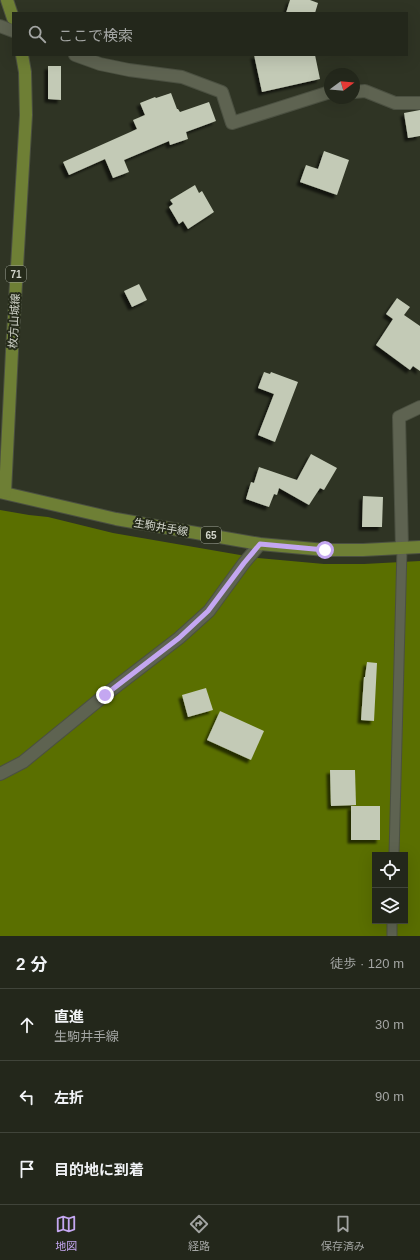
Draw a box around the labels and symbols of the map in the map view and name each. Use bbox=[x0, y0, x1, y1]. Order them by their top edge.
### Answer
north arrow bbox=[324, 68, 360, 104]
road number: 71 bbox=[6, 266, 26, 282]
street label: 枚方山城線 bbox=[7, 293, 21, 349]
street label: 生駒井手線 bbox=[133, 516, 189, 538]
road number: 65 bbox=[201, 527, 221, 543]
route start bbox=[316, 541, 334, 559]
route end bbox=[96, 686, 114, 704]

